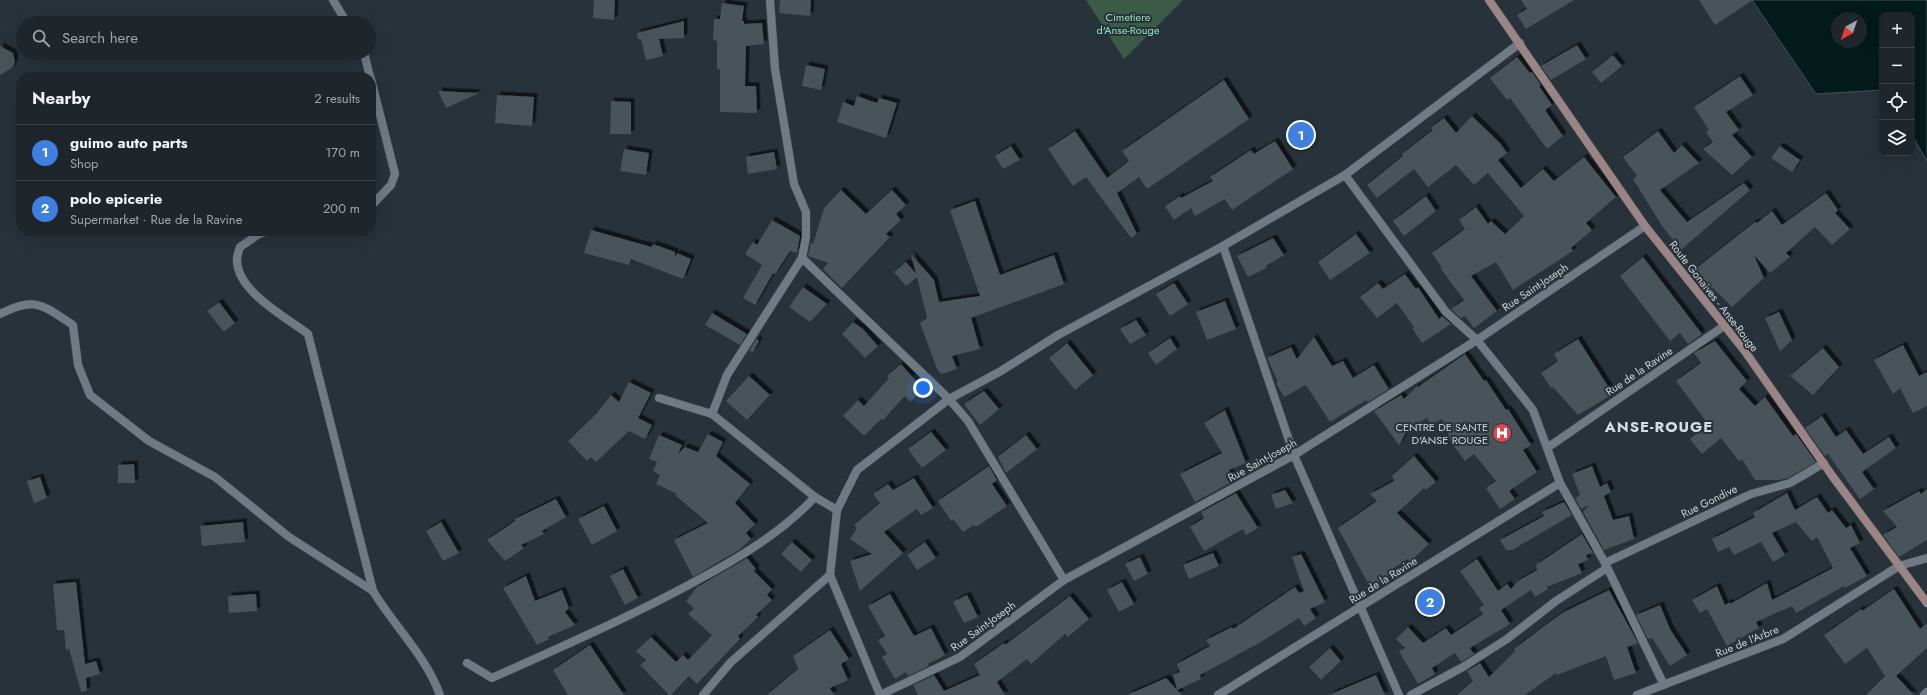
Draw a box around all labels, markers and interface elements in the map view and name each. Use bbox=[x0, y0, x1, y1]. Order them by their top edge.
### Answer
park label: Cimetiere d'Anse-Rouge bbox=[1096, 9, 1160, 38]
north arrow bbox=[1831, 12, 1867, 48]
map controls bbox=[1879, 12, 1915, 156]
button: + bbox=[1879, 12, 1915, 48]
search box bbox=[16, 16, 376, 60]
icon: search bbox=[30, 27, 52, 49]
text: Search here bbox=[62, 27, 138, 49]
button: − bbox=[1879, 48, 1915, 84]
button: locate bbox=[1879, 84, 1915, 120]
text: Nearby bbox=[32, 86, 90, 110]
text: 2 results bbox=[314, 89, 360, 108]
pin: 1 bbox=[1288, 120, 1314, 150]
button: layers bbox=[1879, 120, 1915, 156]
text: guimo auto parts bbox=[70, 132, 188, 154]
text: 1 bbox=[42, 143, 48, 162]
text: 170 m bbox=[325, 143, 360, 162]
text: Shop bbox=[70, 154, 98, 173]
text: polo epicerie bbox=[70, 188, 162, 210]
text: 2 bbox=[41, 199, 49, 218]
text: 200 m bbox=[323, 199, 360, 218]
text: Supermarket · Rue de la Ravine bbox=[70, 210, 242, 229]
street label: Route Gonaives - Anse-Rouge bbox=[1666, 237, 1763, 355]
street label: Rue Saint-Joseph bbox=[1499, 259, 1571, 315]
street label: Rue de la Ravine bbox=[1602, 342, 1676, 399]
your location bbox=[913, 378, 933, 398]
district label: ANSE-ROUGE bbox=[1604, 416, 1713, 438]
place label: CENTRE DE SANTE D'ANSE ROUGE bbox=[1395, 419, 1488, 448]
hospital icon: CENTRE DE SANTE D'ANSE ROUGE bbox=[1491, 422, 1513, 444]
street label: Rue Saint-Joseph bbox=[1225, 434, 1299, 486]
street label: Rue Gondive bbox=[1678, 480, 1740, 521]
street label: Rue de la Ravine bbox=[1346, 552, 1421, 607]
pin: 2 bbox=[1417, 587, 1443, 617]
street label: Rue Saint-Joseph bbox=[947, 597, 1019, 655]
street label: Rue de l'Arbre bbox=[1713, 621, 1781, 661]

